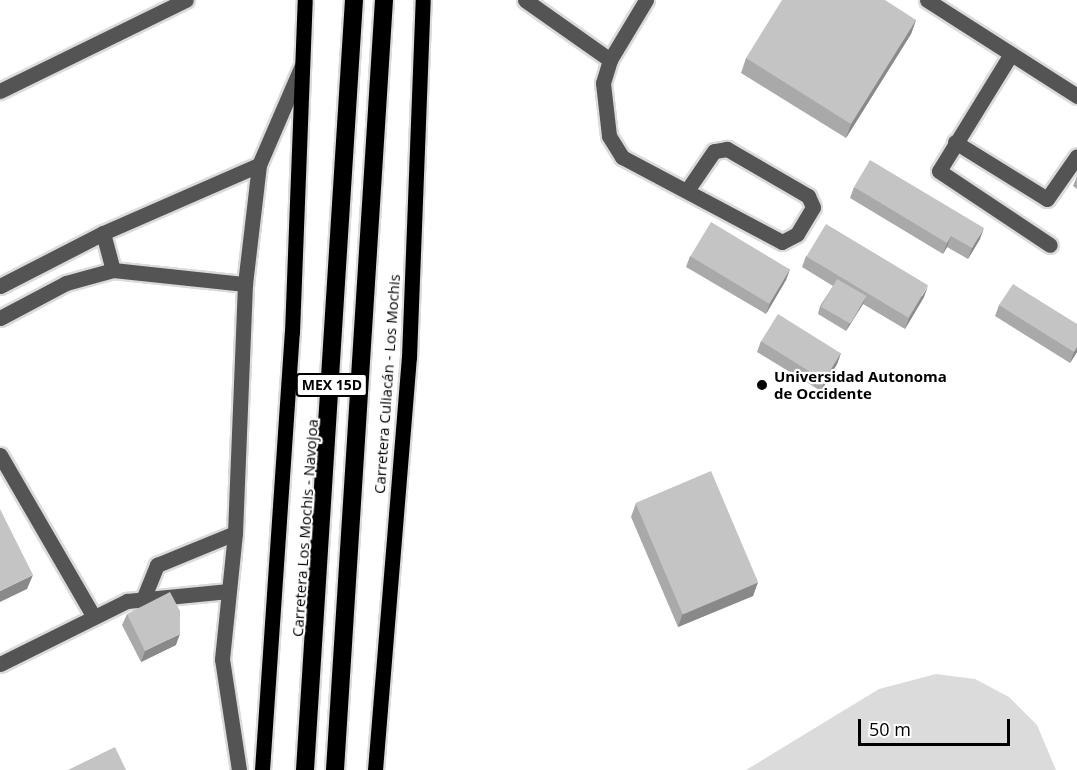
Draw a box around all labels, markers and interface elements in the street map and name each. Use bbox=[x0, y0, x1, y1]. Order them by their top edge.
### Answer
street label: Carretera Culiacán - Los Mochis bbox=[370, 274, 404, 494]
place label: Universidad Autonoma de Occidente bbox=[774, 367, 947, 402]
road number: MEX 15D bbox=[294, 374, 370, 396]
marker: Universidad Autonoma de Occidente bbox=[755, 378, 769, 392]
street label: Carretera Los Mochis - Navojoa bbox=[288, 419, 322, 637]
scale bar bbox=[861, 707, 1012, 745]
text: 50 m bbox=[869, 717, 911, 741]

